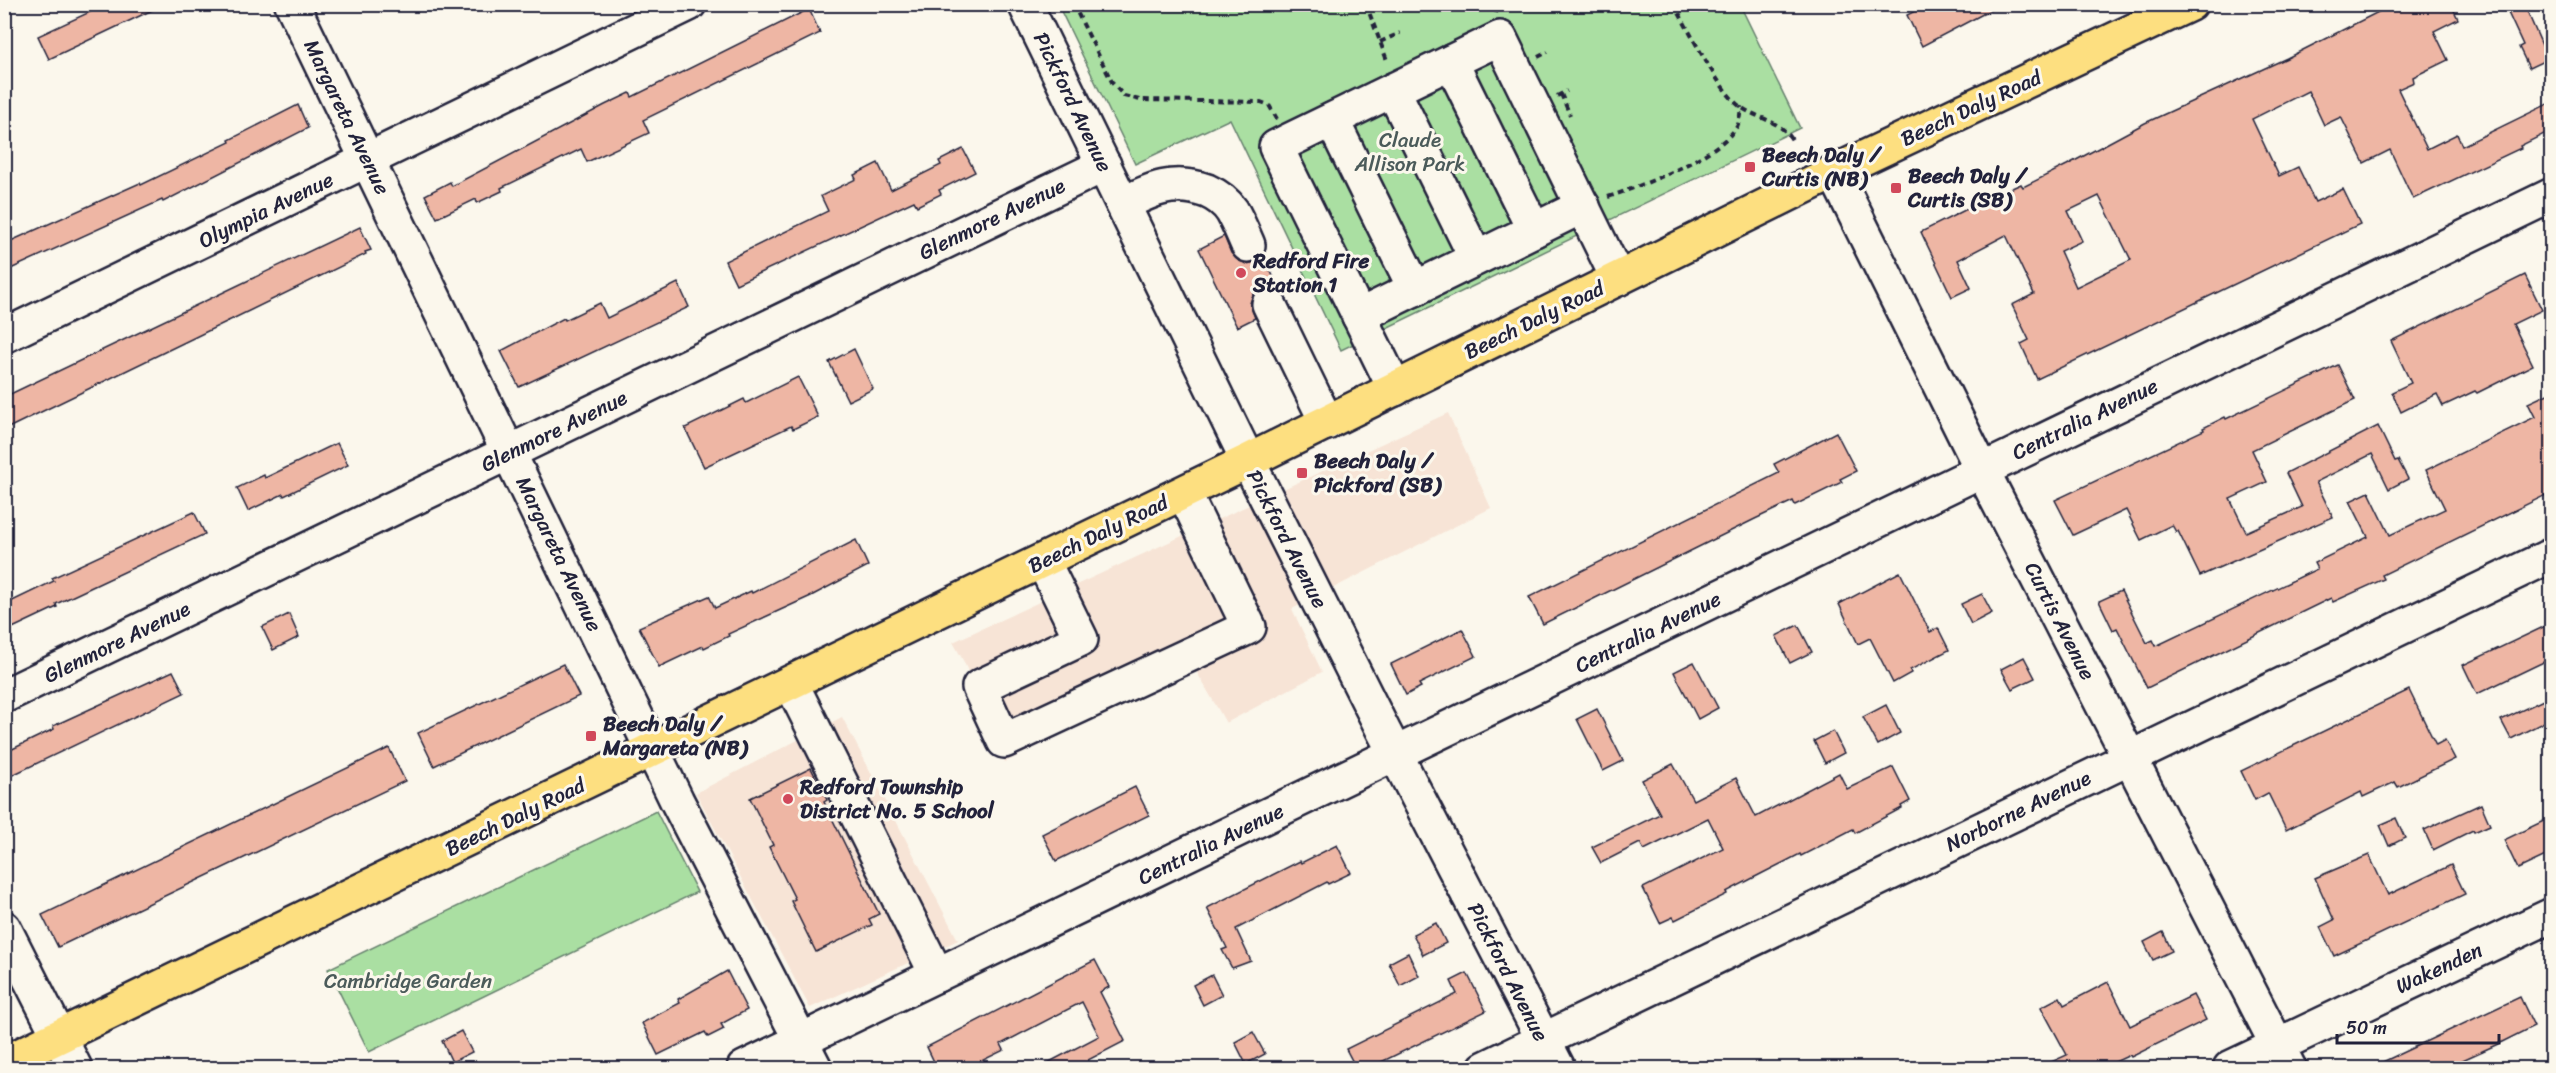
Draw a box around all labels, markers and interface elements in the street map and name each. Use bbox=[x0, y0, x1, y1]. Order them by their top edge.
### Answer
street label: Pickford Avenue bbox=[1023, 25, 1124, 179]
street label: Margareta Avenue bbox=[293, 33, 401, 202]
street label: Beech Daly Road bbox=[1894, 58, 2050, 157]
park label: Claude Allison Park bbox=[1354, 121, 1465, 183]
place label: Beech Daly / Curtis (NB) bbox=[1761, 136, 1882, 198]
place label: Beech Daly / Curtis (SB) bbox=[1907, 157, 2028, 219]
marker: Beech Daly / Curtis (NB) bbox=[1743, 160, 1757, 174]
street label: Olympia Avenue bbox=[192, 161, 340, 259]
street label: Glenmore Avenue bbox=[912, 167, 1072, 271]
marker: Beech Daly / Curtis (SB) bbox=[1889, 181, 1903, 195]
place label: Redford Fire Station 1 bbox=[1252, 242, 1369, 304]
marker: Redford Fire Station 1 bbox=[1234, 266, 1248, 280]
street label: Beech Daly Road bbox=[1457, 269, 1612, 370]
street label: Centralia Avenue bbox=[2005, 367, 2165, 471]
street label: Glenmore Avenue bbox=[474, 379, 634, 483]
place label: Beech Daly / Pickford (SB) bbox=[1314, 442, 1442, 504]
street label: Pickford Avenue bbox=[1236, 463, 1339, 616]
marker: Beech Daly / Pickford (SB) bbox=[1295, 466, 1309, 480]
street label: Margareta Avenue bbox=[505, 470, 613, 639]
street label: Beech Daly Road bbox=[1021, 483, 1176, 584]
street label: Curtis Avenue bbox=[2014, 555, 2106, 687]
street label: Centralia Avenue bbox=[1568, 580, 1728, 684]
street label: Glenmore Avenue bbox=[37, 590, 197, 694]
place label: Beech Daly / Margareta (NB) bbox=[602, 705, 749, 767]
marker: Beech Daly / Margareta (NB) bbox=[584, 729, 598, 743]
street label: Norborne Avenue bbox=[1939, 759, 2097, 863]
street label: Beech Daly Road bbox=[438, 766, 593, 867]
place label: Redford Township District No. 5 School bbox=[799, 768, 995, 830]
marker: Redford Township District No. 5 School bbox=[781, 792, 795, 806]
street label: Centralia Avenue bbox=[1131, 792, 1291, 896]
street label: Pickford Avenue bbox=[1457, 896, 1560, 1049]
street label: Wakenden bbox=[2389, 931, 2489, 1005]
park label: Cambridge Garden bbox=[324, 962, 492, 1000]
scale bar bbox=[2337, 1007, 2499, 1045]
text: 50 m bbox=[2346, 1012, 2387, 1044]

